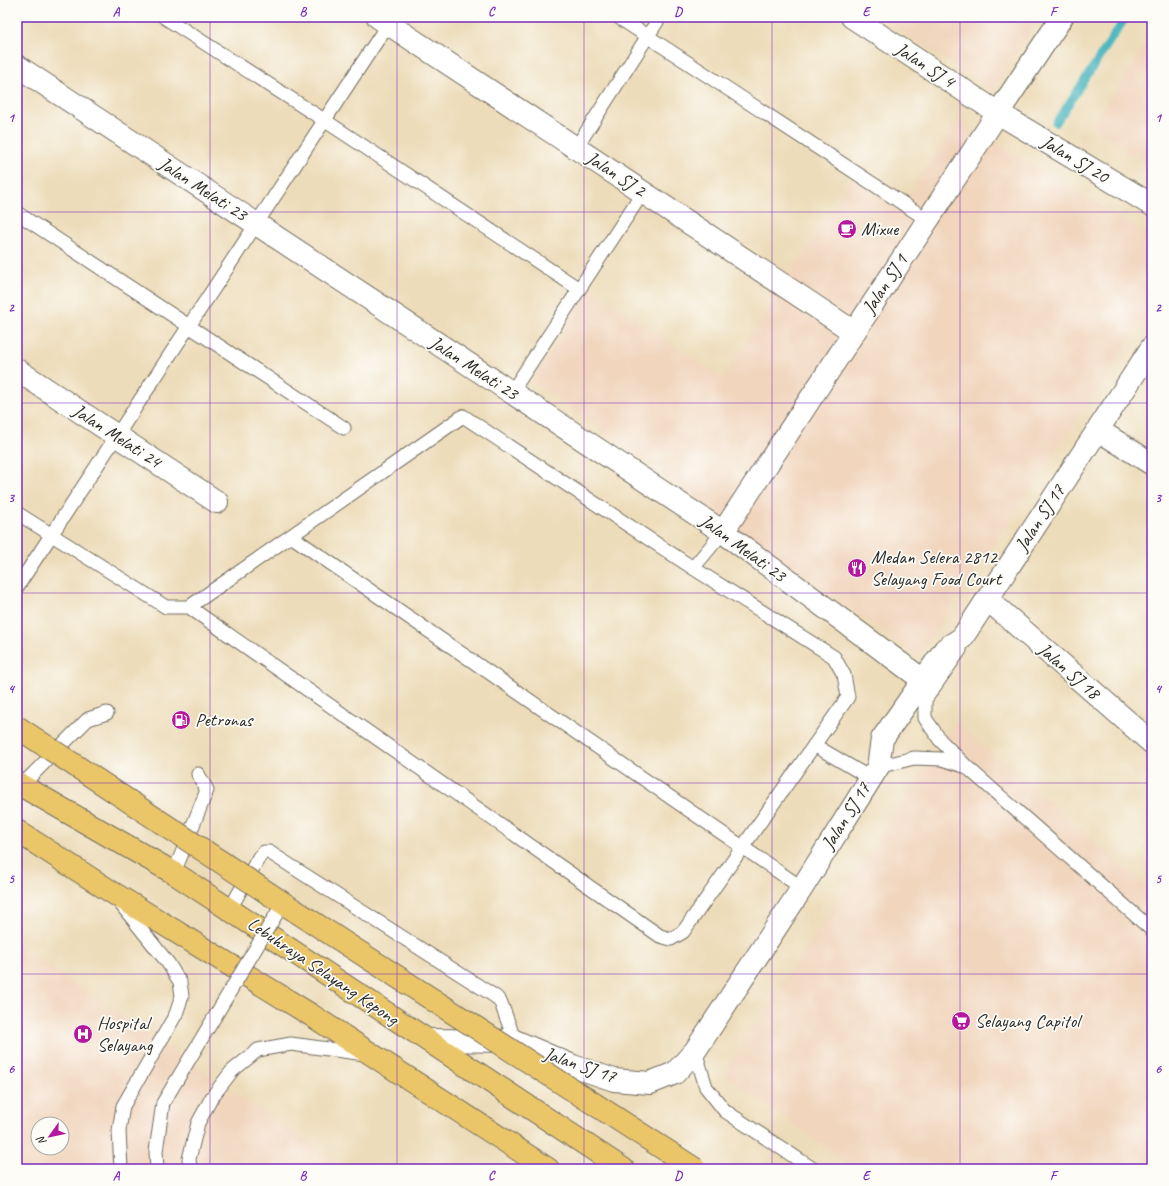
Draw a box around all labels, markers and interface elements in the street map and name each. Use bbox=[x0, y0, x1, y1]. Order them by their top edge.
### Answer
text: A bbox=[113, 4, 121, 20]
text: B bbox=[300, 4, 308, 20]
text: C bbox=[488, 4, 496, 20]
text: D bbox=[674, 4, 683, 20]
text: E bbox=[863, 4, 872, 20]
text: F bbox=[1050, 4, 1059, 20]
street label: Jalan SJ 4 bbox=[890, 36, 961, 94]
text: 1 bbox=[8, 110, 16, 126]
text: 1 bbox=[1155, 110, 1163, 126]
street label: Jalan SJ 20 bbox=[1036, 129, 1114, 189]
street label: Jalan SJ 2 bbox=[581, 145, 651, 203]
street label: Jalan Melati 23 bbox=[153, 151, 253, 227]
place label: Mixue bbox=[861, 217, 900, 241]
cafe icon: Mixue bbox=[836, 218, 858, 240]
street label: Jalan SJ 1 bbox=[856, 249, 914, 319]
text: 2 bbox=[8, 300, 15, 316]
text: 2 bbox=[1155, 300, 1162, 316]
street label: Jalan Melati 23 bbox=[424, 330, 524, 406]
street label: Jalan Melati 24 bbox=[67, 398, 168, 475]
street label: Jalan SJ 17 bbox=[1009, 479, 1071, 557]
text: 3 bbox=[8, 490, 15, 506]
text: 3 bbox=[1155, 490, 1162, 506]
street label: Jalan Melati 23 bbox=[694, 508, 792, 588]
place label: Medan Selera 2812 Selayang Food Court bbox=[871, 545, 1003, 591]
restaurant icon: Medan Selera 2812 Selayang Food Court bbox=[846, 557, 868, 579]
street label: Jalan SJ 18 bbox=[1032, 637, 1107, 706]
text: 4 bbox=[8, 681, 16, 697]
text: 4 bbox=[1155, 681, 1163, 697]
place label: Petronas bbox=[195, 708, 255, 732]
fuel station icon: Petronas bbox=[170, 709, 192, 731]
street label: Jalan SJ 17 bbox=[816, 777, 877, 855]
text: 5 bbox=[8, 871, 15, 887]
text: 5 bbox=[1155, 871, 1162, 887]
street label: Lebuhraya Selayang Kepong bbox=[243, 911, 404, 1031]
place label: Selayang Capitol bbox=[975, 1009, 1083, 1033]
supermarket icon: Selayang Capitol bbox=[950, 1010, 972, 1032]
place label: Hospital Selayang bbox=[97, 1011, 154, 1057]
hospital icon: Hospital Selayang bbox=[72, 1023, 94, 1045]
street label: Jalan SJ 17 bbox=[540, 1041, 621, 1089]
text: 6 bbox=[8, 1061, 15, 1077]
text: 6 bbox=[1155, 1061, 1162, 1077]
north arrow bbox=[30, 1116, 70, 1156]
text: N bbox=[33, 1133, 49, 1148]
text: A bbox=[113, 1168, 121, 1184]
text: B bbox=[300, 1168, 308, 1184]
text: C bbox=[488, 1168, 496, 1184]
text: D bbox=[674, 1168, 683, 1184]
text: E bbox=[863, 1168, 872, 1184]
text: F bbox=[1050, 1168, 1059, 1184]

